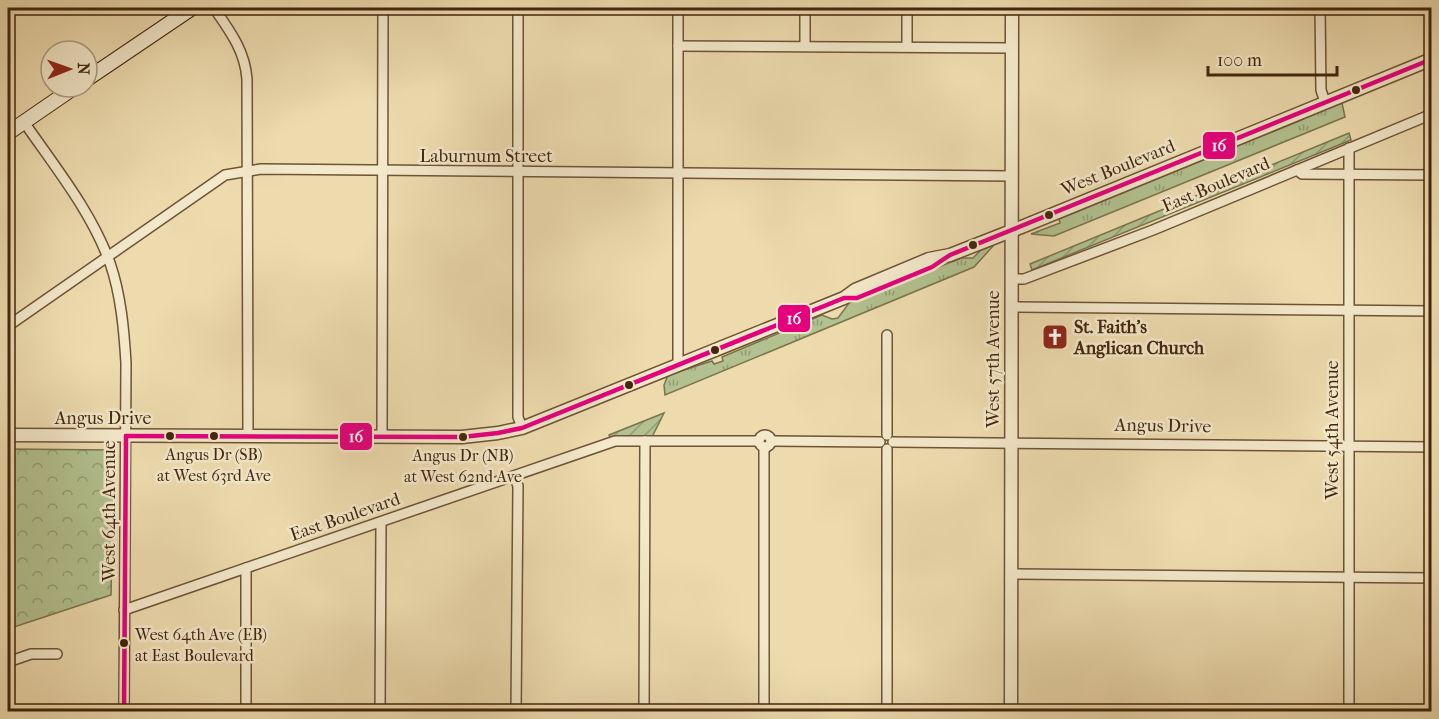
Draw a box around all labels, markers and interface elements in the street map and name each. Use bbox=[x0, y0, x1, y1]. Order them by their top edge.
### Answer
north arrow bbox=[39, 39, 99, 99]
scale bar bbox=[1208, 39, 1337, 77]
text: 100 m bbox=[1217, 50, 1262, 71]
text: N bbox=[74, 63, 93, 76]
unlabelled marker bbox=[1350, 84, 1362, 96]
line badge: 16 bbox=[1202, 131, 1236, 160]
street label: West Boulevard bbox=[1057, 136, 1178, 201]
text: 16 bbox=[1212, 136, 1226, 155]
street label: Laburnum Street bbox=[419, 146, 553, 167]
street label: East Boulevard bbox=[1159, 153, 1273, 217]
unlabelled marker bbox=[1043, 209, 1055, 221]
unlabelled marker bbox=[967, 239, 979, 251]
street label: West 57th Avenue bbox=[983, 290, 1004, 429]
line badge: 16 bbox=[777, 304, 811, 333]
text: 16 bbox=[787, 309, 801, 328]
place label: St. Faith's Anglican Church bbox=[1073, 317, 1205, 359]
church icon: St. Faith's Anglican Church bbox=[1040, 322, 1070, 352]
unlabelled marker bbox=[709, 344, 721, 356]
street label: West 54th Avenue bbox=[1322, 360, 1343, 501]
unlabelled marker bbox=[623, 379, 635, 391]
street label: Angus Drive bbox=[54, 408, 151, 429]
street label: Angus Drive bbox=[1113, 415, 1212, 437]
line badge: 16 bbox=[339, 422, 373, 451]
text: 16 bbox=[349, 427, 363, 446]
unlabelled marker bbox=[164, 430, 176, 442]
marker: Angus Dr (SB) at West 63rd Ave bbox=[208, 430, 220, 442]
marker: Angus Dr (NB) at West 62nd Ave bbox=[457, 431, 469, 443]
street label: West 64th Avenue bbox=[99, 440, 120, 583]
place label: Angus Dr (SB) at West 63rd Ave bbox=[157, 445, 271, 485]
place label: Angus Dr (NB) at West 62nd Ave bbox=[404, 446, 522, 486]
street label: East Boulevard bbox=[287, 488, 403, 546]
place label: West 64th Ave (EB) at East Boulevard bbox=[134, 625, 267, 665]
marker: West 64th Ave (EB) at East Boulevard bbox=[118, 637, 130, 649]

